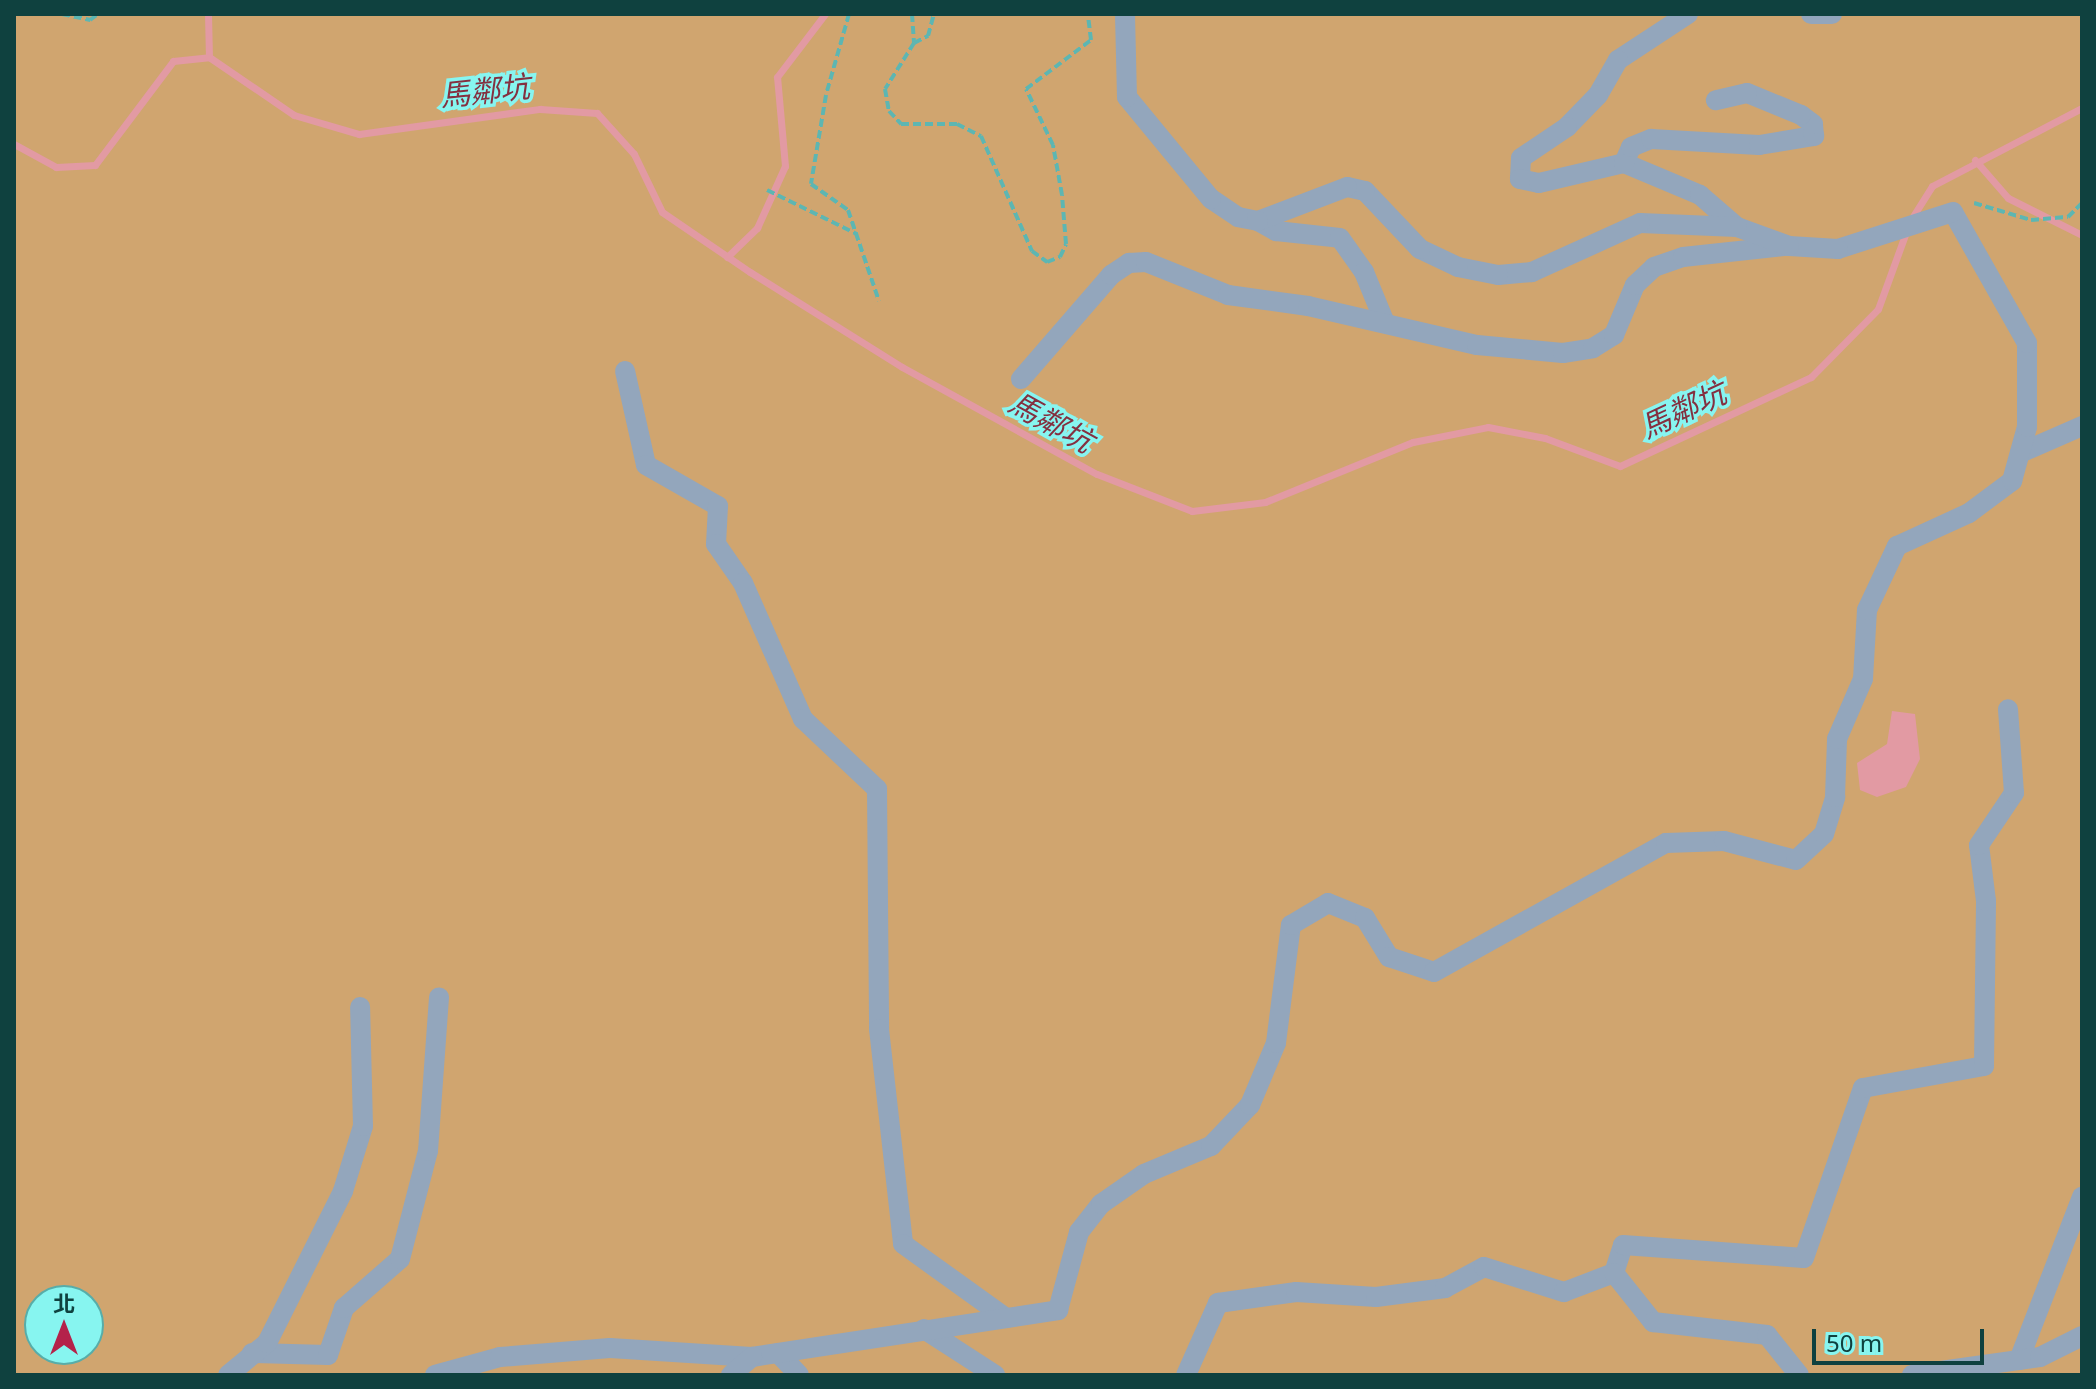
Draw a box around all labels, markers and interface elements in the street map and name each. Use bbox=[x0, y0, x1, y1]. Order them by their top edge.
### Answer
water label: 馬鄰坑 bbox=[438, 68, 532, 114]
water label: 馬鄰坑 bbox=[1635, 375, 1731, 445]
water label: 馬鄰坑 bbox=[1003, 384, 1099, 460]
north arrow bbox=[24, 1285, 104, 1365]
text: 北 bbox=[53, 1288, 75, 1318]
scale bar bbox=[1816, 1313, 1988, 1363]
text: 50 m bbox=[1826, 1326, 1882, 1359]

